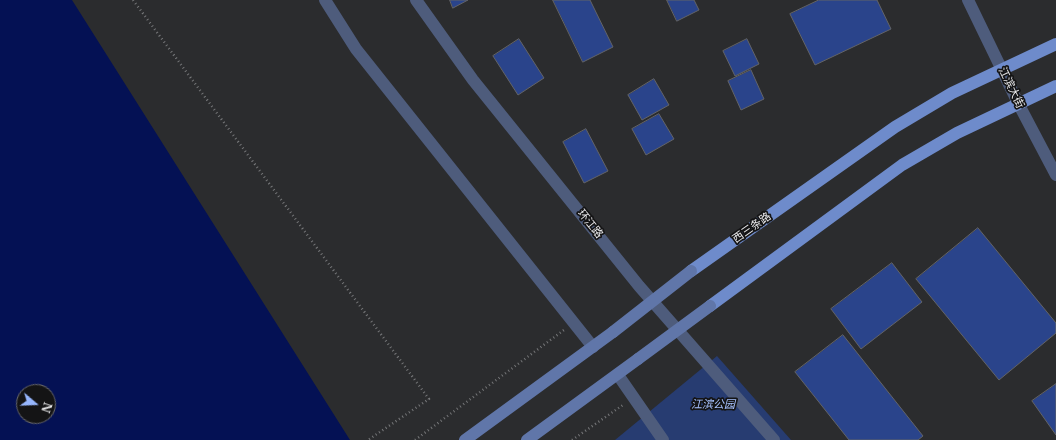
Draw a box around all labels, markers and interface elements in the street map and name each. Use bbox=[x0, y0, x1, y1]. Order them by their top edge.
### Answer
street label: 江滨大街 bbox=[995, 65, 1027, 111]
street label: 环江路 bbox=[574, 207, 606, 241]
street label: 西三条路 bbox=[730, 210, 774, 246]
north arrow bbox=[16, 384, 56, 424]
park label: 江滨公园 bbox=[691, 398, 735, 412]
text: N bbox=[38, 400, 55, 415]

